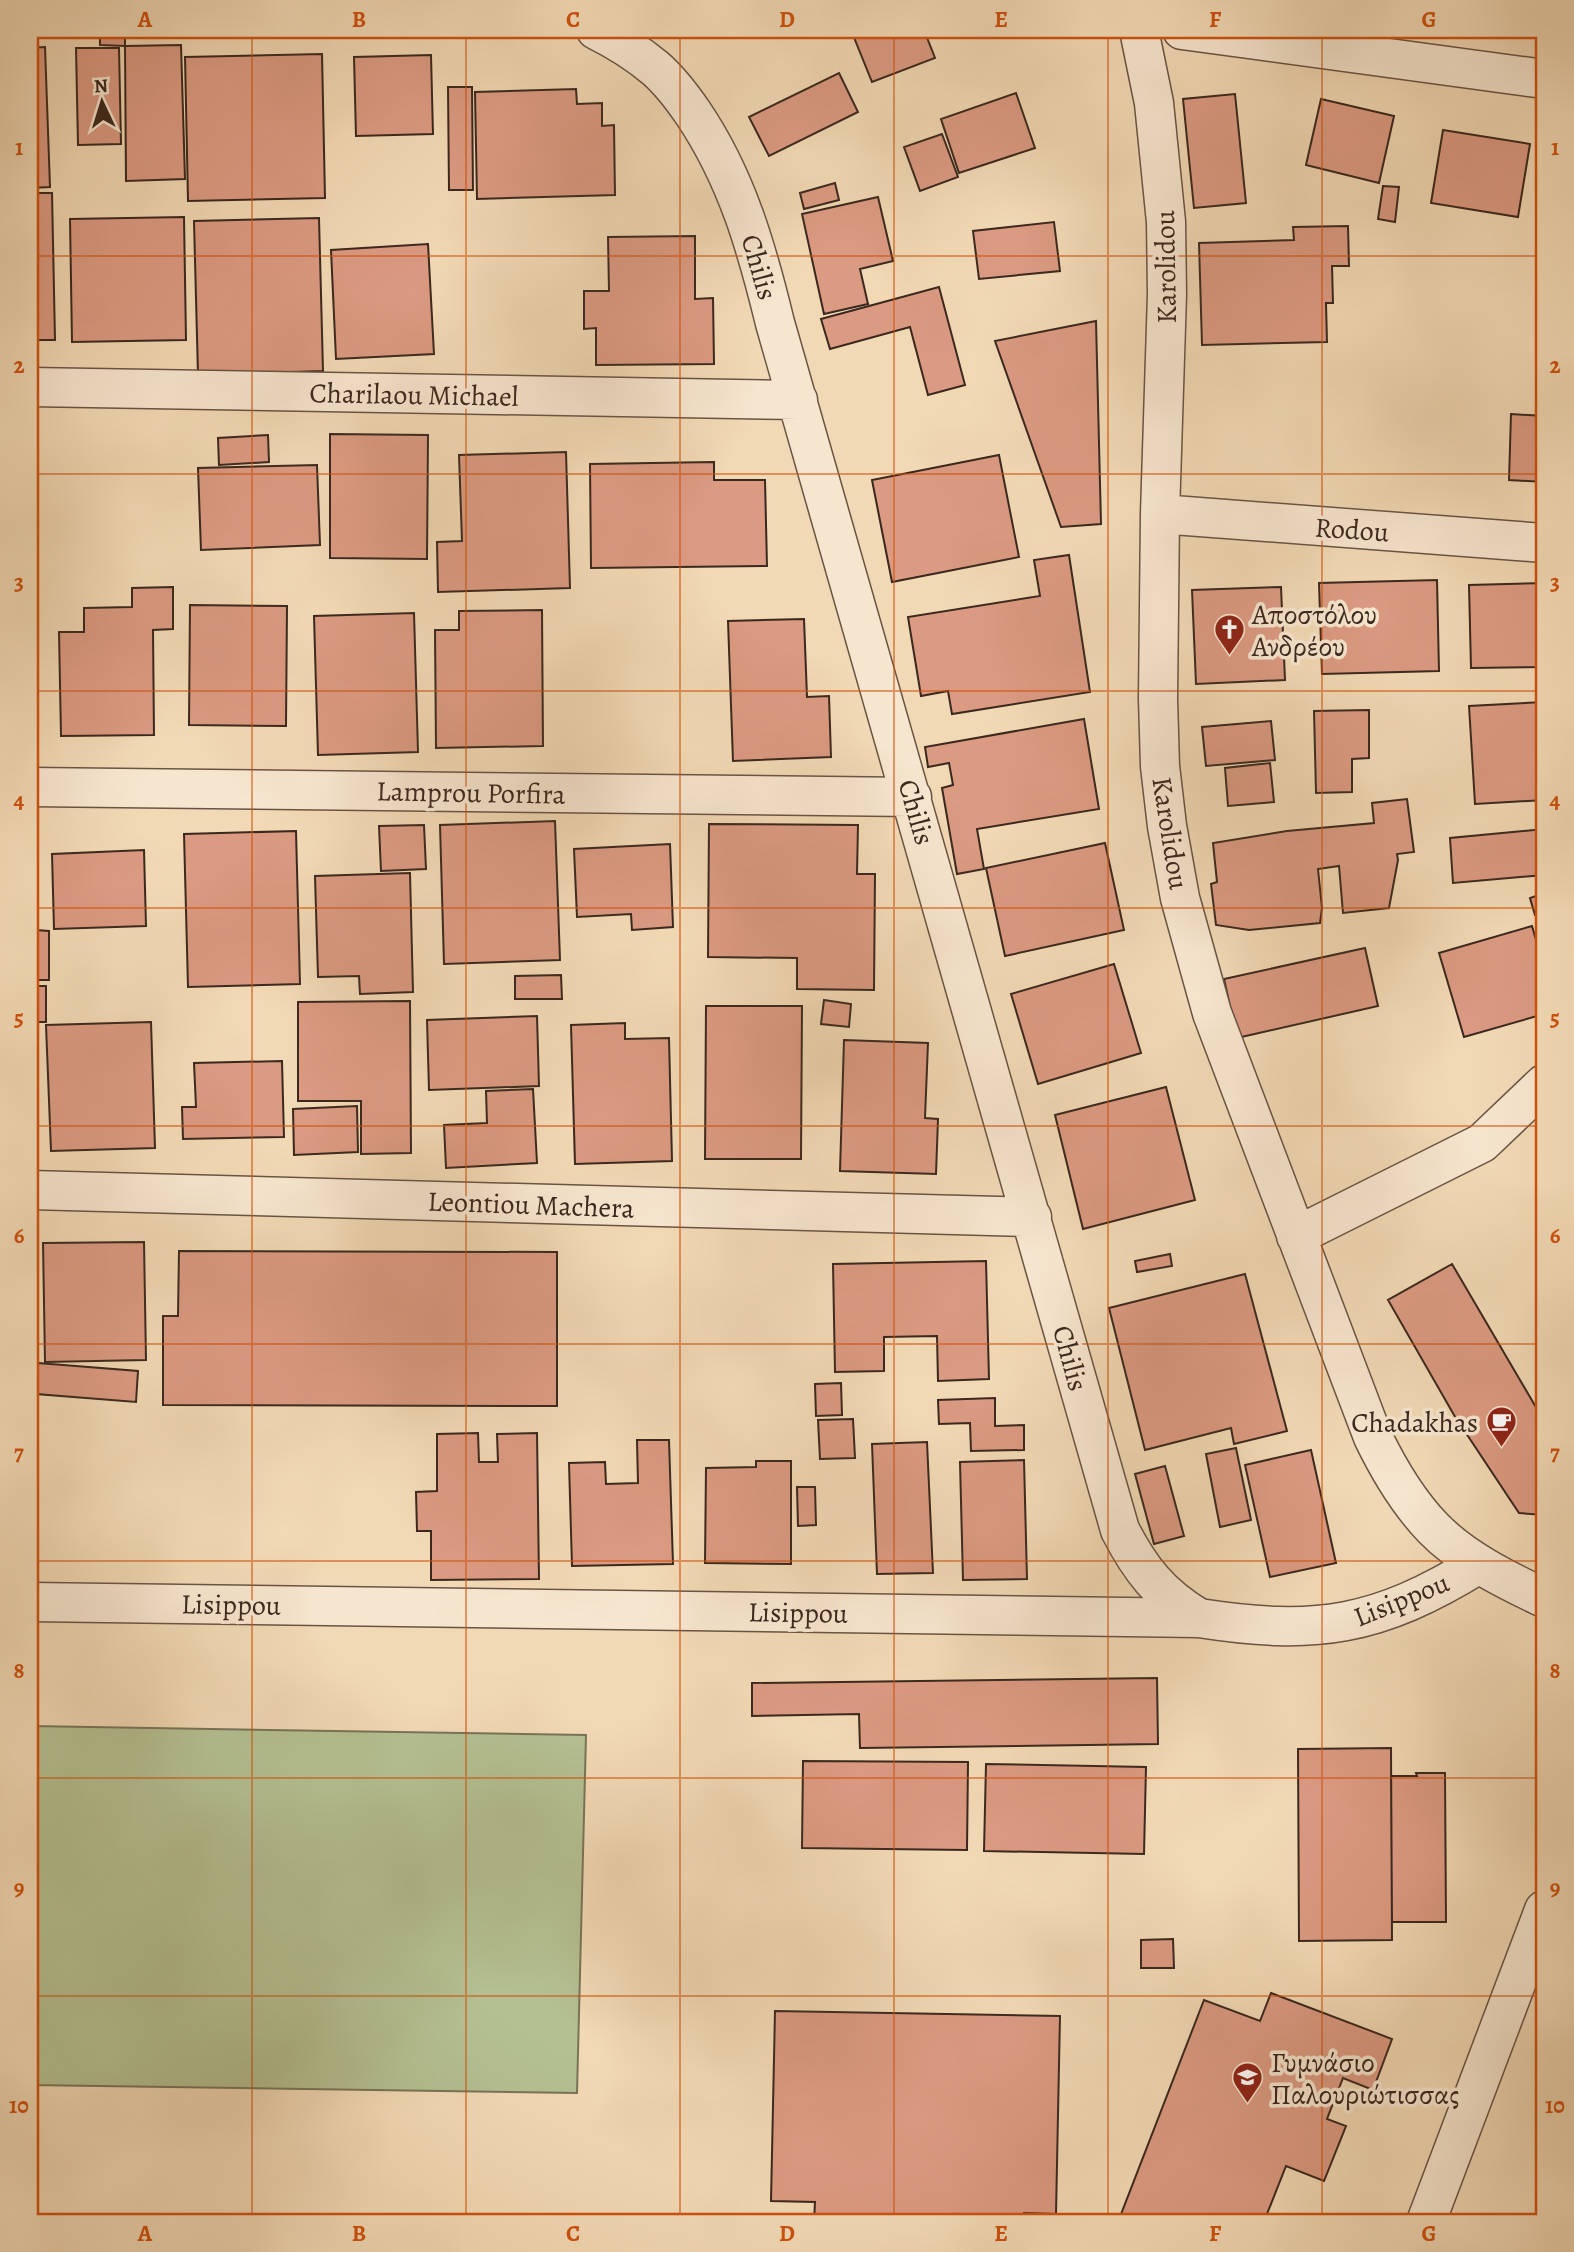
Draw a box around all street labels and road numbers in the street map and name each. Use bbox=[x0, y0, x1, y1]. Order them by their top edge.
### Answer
street label: Karolidou bbox=[1146, 209, 1186, 324]
street label: Chilis bbox=[732, 230, 786, 304]
street label: Charilaou Michael bbox=[309, 374, 519, 416]
street label: Rodou bbox=[1314, 508, 1391, 552]
street label: Lamprou Porfira bbox=[376, 772, 566, 814]
street label: Karolidou bbox=[1142, 774, 1198, 893]
street label: Chilis bbox=[889, 775, 943, 849]
street label: Leontiou Machera bbox=[427, 1182, 635, 1228]
street label: Chilis bbox=[1043, 1321, 1097, 1395]
street label: Lisippou bbox=[1348, 1563, 1456, 1636]
street label: Lisippou bbox=[181, 1585, 282, 1625]
street label: Lisippou bbox=[748, 1593, 849, 1633]

